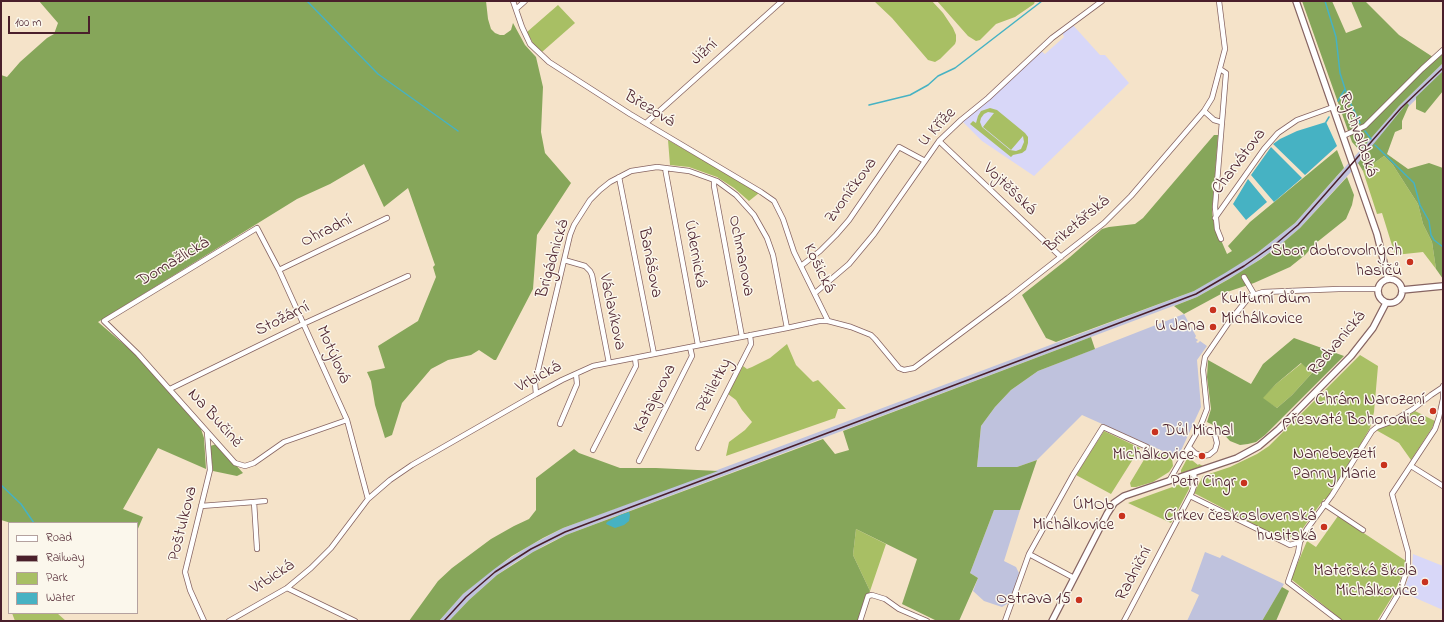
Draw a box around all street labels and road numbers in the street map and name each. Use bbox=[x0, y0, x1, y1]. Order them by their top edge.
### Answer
street label: Jižní bbox=[687, 35, 723, 71]
street label: Březová bbox=[620, 87, 678, 133]
street label: Rychvaldská bbox=[1333, 90, 1381, 180]
street label: U Kříže bbox=[915, 104, 961, 152]
street label: Charvátova bbox=[1209, 125, 1271, 199]
street label: Zvoníčkova bbox=[821, 154, 883, 228]
street label: Vojtěšská bbox=[978, 160, 1040, 220]
street label: Briketářská bbox=[1041, 192, 1115, 258]
street label: Ohradní bbox=[298, 211, 356, 253]
street label: Ochmanova bbox=[722, 214, 758, 298]
street label: Brigádnická bbox=[533, 217, 575, 301]
street label: Údernická bbox=[678, 219, 710, 289]
street label: Banášova bbox=[632, 226, 666, 300]
street label: Domažlická bbox=[134, 234, 214, 292]
street label: Košická bbox=[797, 241, 839, 297]
street label: Václavíkova bbox=[593, 272, 629, 352]
street label: Stožární bbox=[253, 298, 313, 342]
street label: Radvanická bbox=[1305, 307, 1371, 381]
street label: Motýlová bbox=[310, 323, 354, 387]
street label: Pětiletky bbox=[693, 355, 737, 417]
street label: Vrbická bbox=[513, 358, 565, 398]
street label: Katajevova bbox=[630, 361, 682, 437]
street label: Na Bučině bbox=[182, 385, 246, 453]
street label: Poštulkova bbox=[165, 484, 203, 564]
street label: Radniční bbox=[1112, 543, 1158, 605]
street label: Vrbická bbox=[247, 556, 299, 600]

